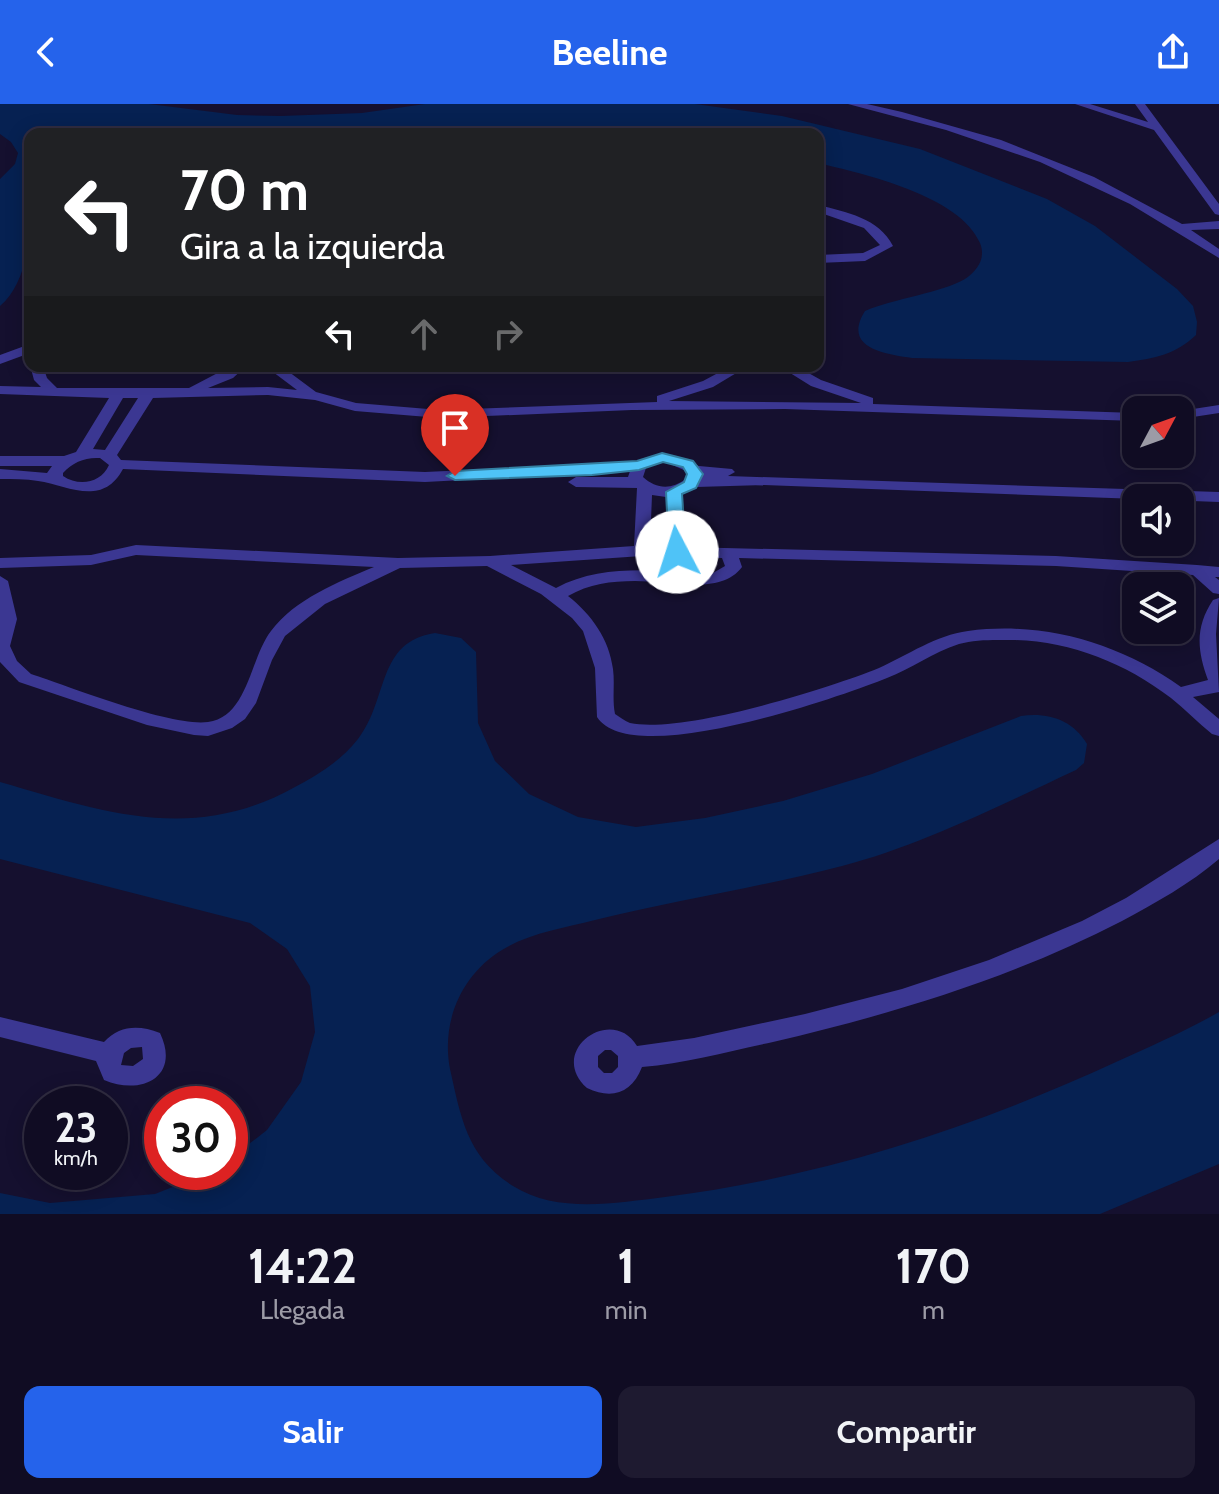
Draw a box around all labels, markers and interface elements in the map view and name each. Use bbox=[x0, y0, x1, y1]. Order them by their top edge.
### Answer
icon: back bbox=[24, 30, 68, 74]
text: Beeline bbox=[551, 30, 668, 74]
icon: share bbox=[1151, 30, 1195, 74]
text: 70 m bbox=[180, 156, 309, 224]
icon: left bbox=[48, 160, 152, 264]
text: Gira a la izquierda bbox=[180, 224, 445, 268]
icon: left bbox=[318, 312, 362, 356]
icon: ahead bbox=[402, 312, 446, 356]
icon: right bbox=[486, 312, 530, 356]
pin bbox=[421, 394, 489, 476]
north arrow bbox=[1122, 396, 1194, 468]
map controls bbox=[1122, 396, 1194, 644]
icon: arrive bbox=[433, 406, 477, 450]
button: sound bbox=[1122, 484, 1194, 556]
position arrow bbox=[635, 510, 719, 594]
button: layers bbox=[1122, 572, 1194, 644]
speed limit sign: 30 bbox=[144, 1086, 248, 1190]
text: 23 bbox=[55, 1103, 97, 1152]
text: km/h bbox=[54, 1146, 98, 1170]
text: 14:22 bbox=[248, 1237, 357, 1295]
text: 1 bbox=[617, 1237, 635, 1295]
text: 170 bbox=[895, 1237, 971, 1295]
text: Llegada bbox=[260, 1294, 345, 1326]
text: min bbox=[605, 1294, 648, 1326]
text: m bbox=[922, 1294, 945, 1326]
button: Salir bbox=[24, 1386, 602, 1478]
button: Compartir bbox=[618, 1386, 1195, 1478]

